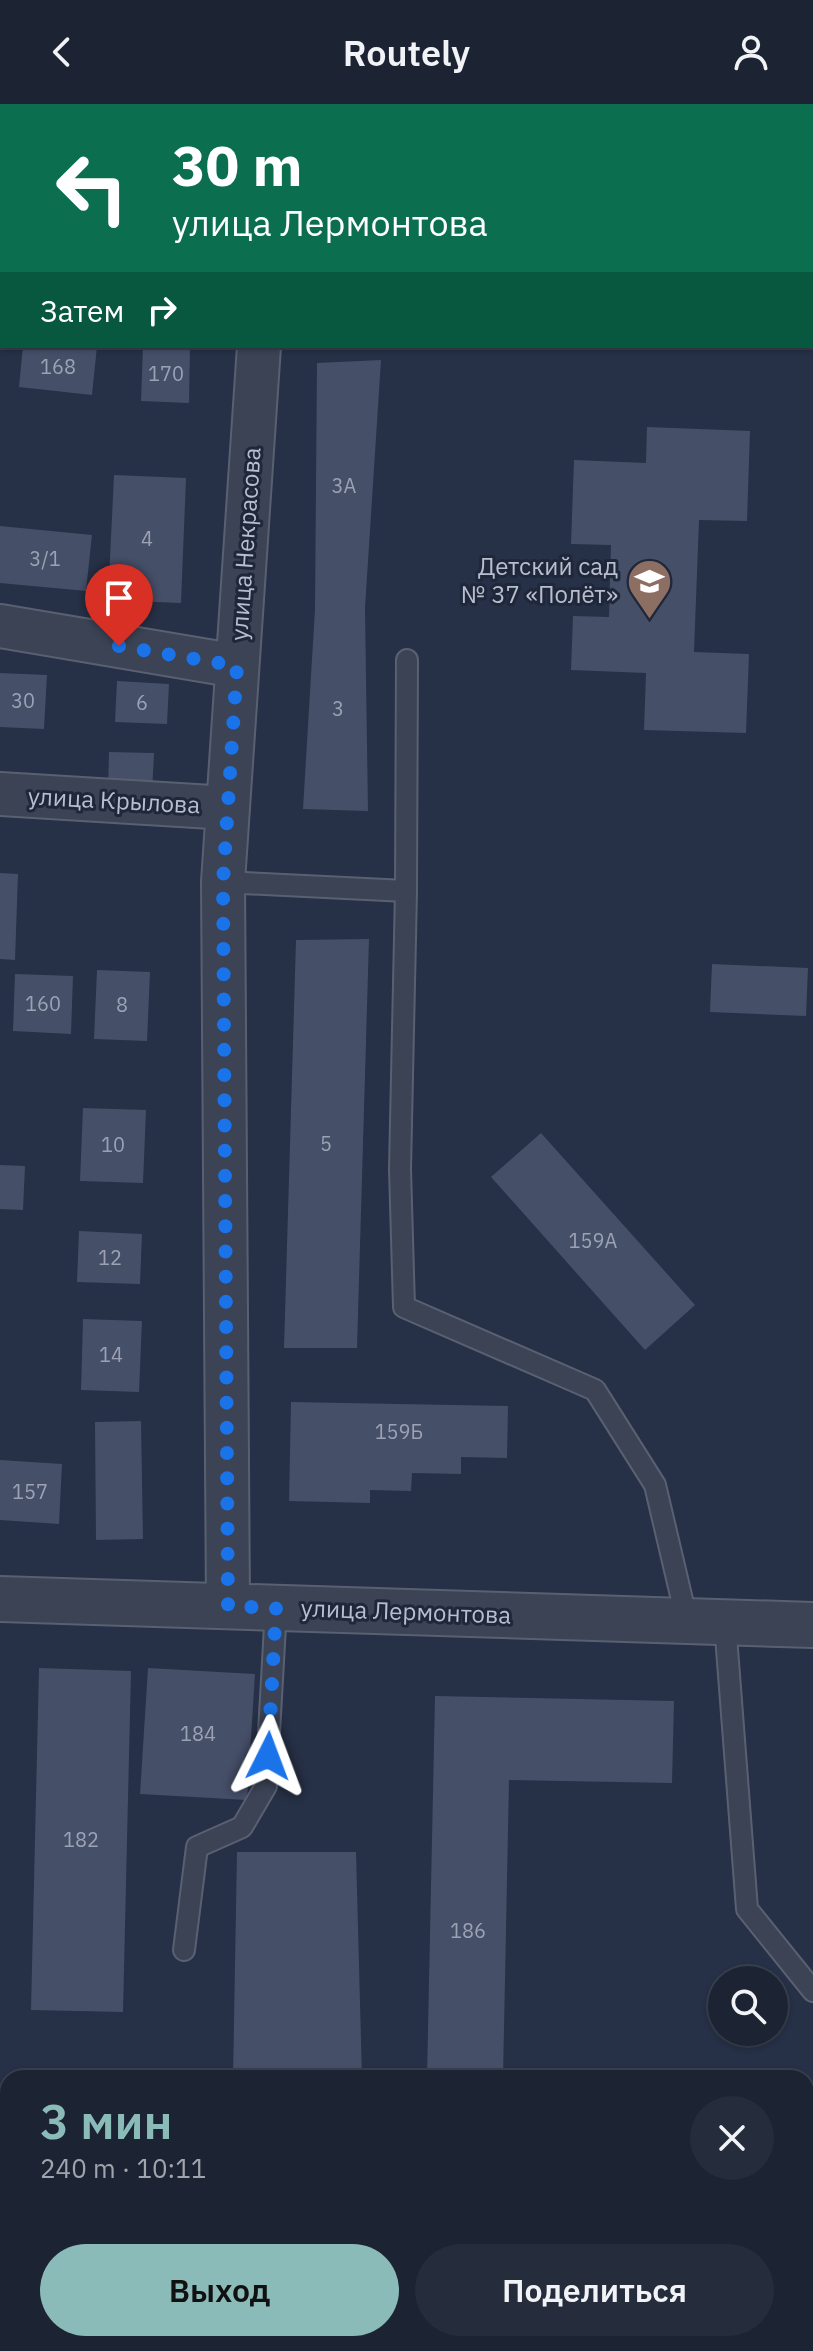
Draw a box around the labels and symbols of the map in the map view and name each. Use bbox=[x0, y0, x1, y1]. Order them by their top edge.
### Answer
house number: 168 bbox=[40, 353, 76, 380]
house number: 170 bbox=[148, 360, 184, 387]
street label: улица Некрасова bbox=[222, 446, 268, 642]
house number: 3А bbox=[332, 472, 357, 499]
house number: 4 bbox=[141, 525, 153, 552]
house number: 3/1 bbox=[29, 545, 61, 572]
place label: Детский сад № 37 «Полёт» bbox=[461, 550, 618, 610]
school or university icon: Детский сад № 37 «Полёт» bbox=[625, 557, 673, 620]
pin bbox=[85, 564, 153, 646]
house number: 30 bbox=[11, 687, 35, 714]
house number: 6 bbox=[136, 689, 148, 716]
house number: 3 bbox=[332, 695, 344, 722]
street label: улица Крылова bbox=[27, 780, 201, 821]
house number: 160 bbox=[25, 990, 61, 1017]
house number: 8 bbox=[116, 991, 128, 1018]
house number: 5 bbox=[320, 1130, 332, 1157]
house number: 10 bbox=[101, 1131, 125, 1158]
house number: 159А bbox=[569, 1227, 618, 1254]
house number: 12 bbox=[98, 1244, 122, 1271]
house number: 14 bbox=[99, 1341, 123, 1368]
house number: 159Б bbox=[375, 1418, 423, 1445]
house number: 157 bbox=[12, 1478, 48, 1505]
street label: улица Лермонтова bbox=[300, 1591, 512, 1631]
position arrow bbox=[226, 1714, 310, 1798]
house number: 184 bbox=[180, 1720, 216, 1747]
house number: 182 bbox=[63, 1826, 99, 1853]
house number: 186 bbox=[450, 1917, 486, 1944]

